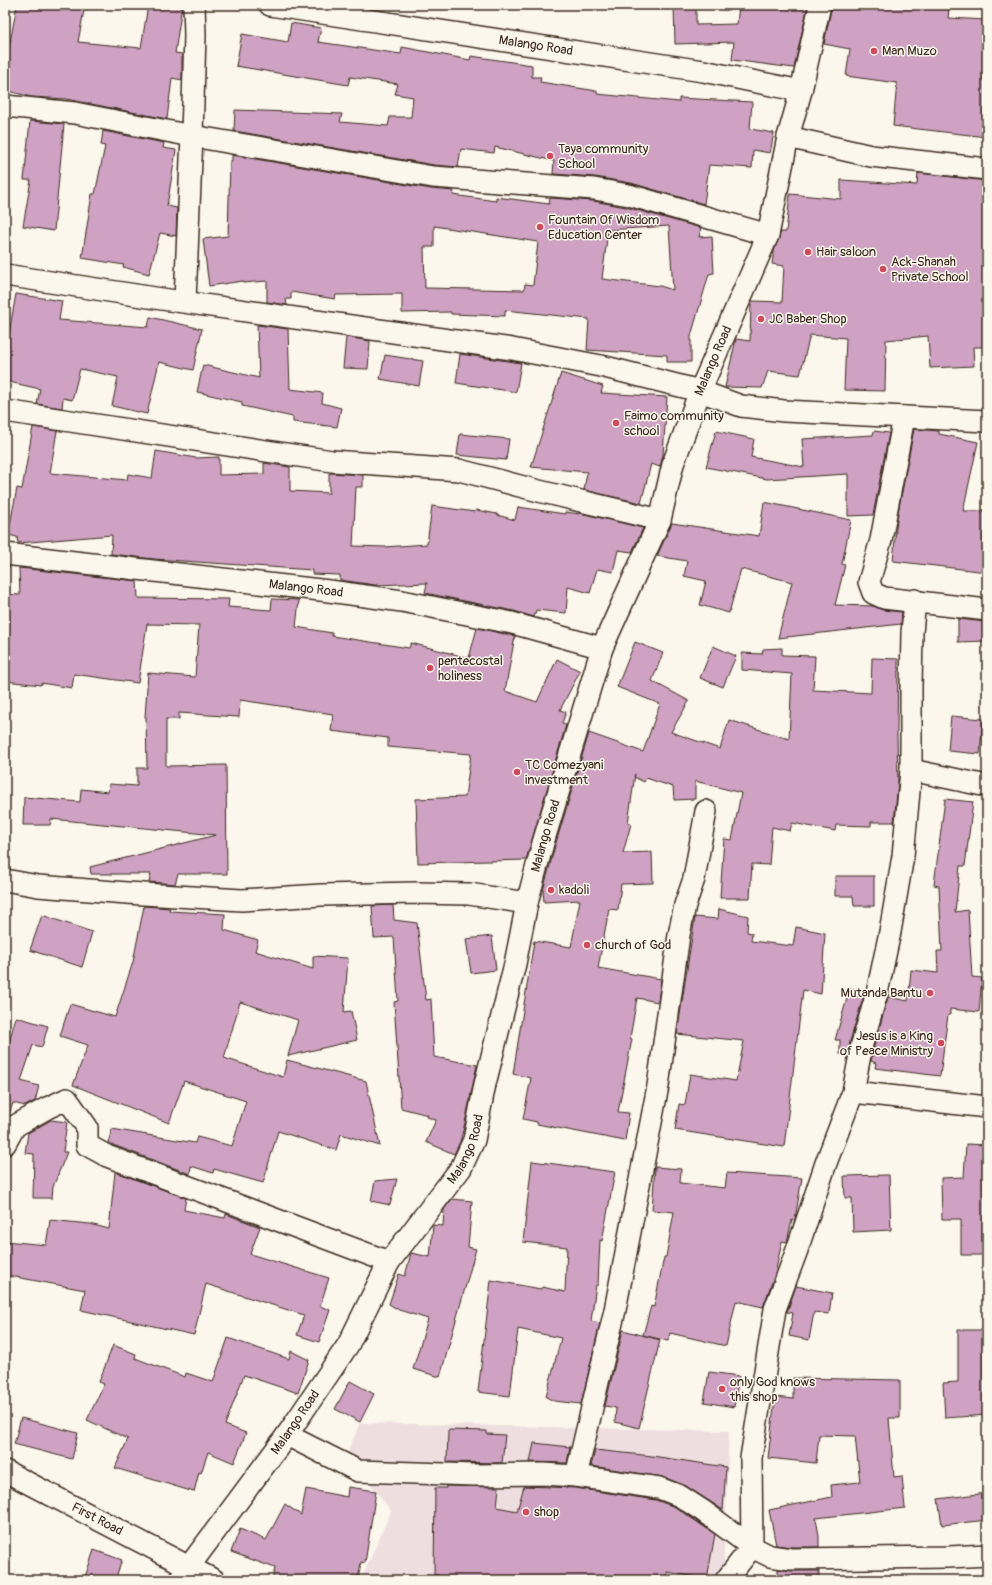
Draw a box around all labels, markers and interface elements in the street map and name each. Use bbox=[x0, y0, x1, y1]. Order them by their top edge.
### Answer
street label: Malango Road bbox=[498, 32, 574, 59]
place label: Man Muzo bbox=[882, 43, 937, 59]
marker: Man Muzo bbox=[869, 46, 879, 56]
place label: Taya community School bbox=[558, 141, 649, 172]
marker: Taya community School bbox=[545, 151, 555, 161]
place label: Fountain Of Wisdom Education Center bbox=[548, 212, 659, 243]
marker: Fountain Of Wisdom Education Center bbox=[535, 222, 545, 232]
place label: Hair saloon bbox=[816, 244, 876, 260]
marker: Hair saloon bbox=[803, 247, 813, 257]
place label: Ack-Shanah Private School bbox=[891, 254, 969, 285]
marker: Ack-Shanah Private School bbox=[878, 264, 888, 274]
place label: JC Baber Shop bbox=[769, 311, 847, 327]
marker: JC Baber Shop bbox=[756, 314, 766, 324]
street label: Malango Road bbox=[691, 323, 735, 398]
place label: Faimo community school bbox=[624, 408, 724, 439]
marker: Faimo community school bbox=[611, 418, 621, 428]
street label: Malango Road bbox=[268, 576, 344, 601]
place label: pentecostal holiness bbox=[438, 653, 503, 684]
marker: pentecostal holiness bbox=[425, 663, 435, 673]
place label: TC Comezyani investment bbox=[525, 757, 603, 788]
marker: TC Comezyani investment bbox=[512, 767, 522, 777]
street label: Malango Road bbox=[528, 798, 564, 874]
place label: kadoli bbox=[559, 882, 589, 898]
marker: kadoli bbox=[546, 885, 556, 895]
place label: church of God bbox=[595, 937, 671, 953]
marker: church of God bbox=[582, 940, 592, 950]
place label: Mutanda Bantu bbox=[841, 985, 922, 1001]
marker: Mutanda Bantu bbox=[925, 988, 935, 998]
place label: Jesus is a King of Peace Ministry bbox=[840, 1028, 933, 1059]
marker: Jesus is a King of Peace Ministry bbox=[936, 1038, 946, 1048]
street label: Malango Road bbox=[444, 1113, 487, 1187]
place label: only God knows this shop bbox=[729, 1374, 815, 1405]
marker: only God knows this shop bbox=[717, 1384, 727, 1394]
street label: Malango Road bbox=[267, 1387, 323, 1458]
street label: First Road bbox=[69, 1499, 126, 1539]
place label: shop bbox=[534, 1504, 559, 1520]
marker: shop bbox=[521, 1507, 531, 1517]

